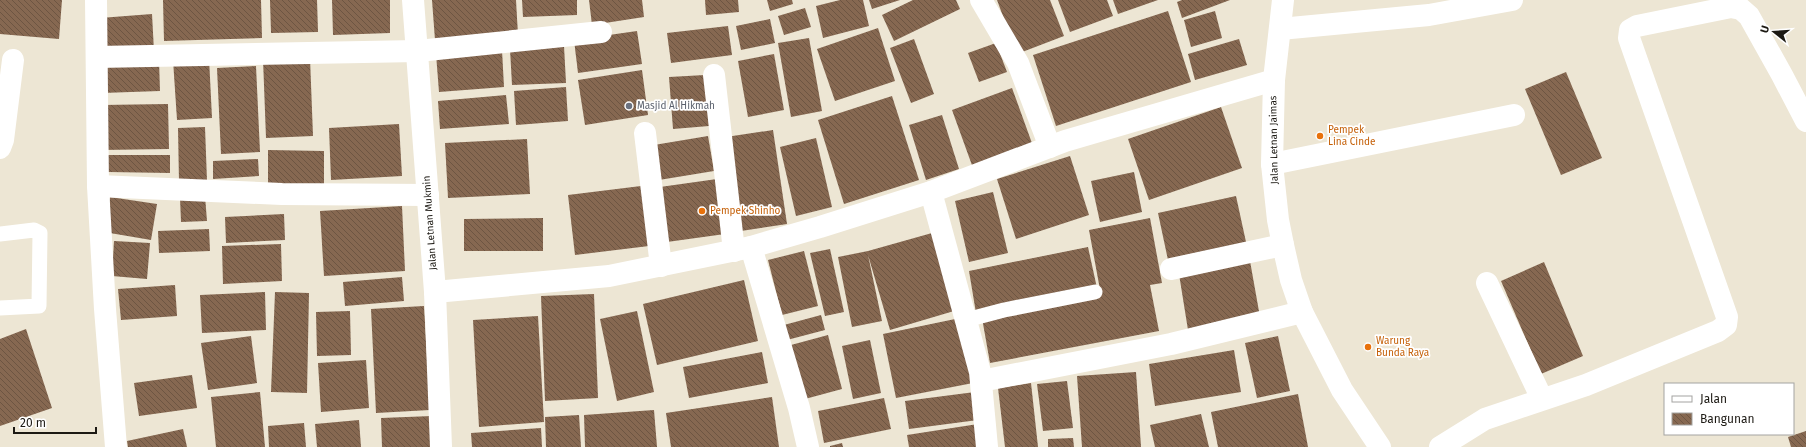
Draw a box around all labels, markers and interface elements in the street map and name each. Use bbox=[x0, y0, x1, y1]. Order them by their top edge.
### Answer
north arrow bbox=[1754, 12, 1794, 52]
text: U bbox=[1758, 24, 1772, 35]
street label: Jalan Letnan Jaimas bbox=[1267, 95, 1281, 184]
place label: Masjid Al Hikmah bbox=[637, 100, 715, 112]
marker: Masjid Al Hikmah bbox=[624, 101, 634, 111]
place label: Pempek Lina Cinde bbox=[1328, 124, 1375, 148]
marker: Pempek Lina Cinde bbox=[1315, 131, 1325, 141]
street label: Jalan Letnan Mukmin bbox=[421, 175, 439, 271]
place label: Pempek Shinho bbox=[710, 205, 781, 217]
marker: Pempek Shinho bbox=[697, 206, 707, 216]
place label: Warung Bunda Raya bbox=[1376, 335, 1429, 359]
marker: Warung Bunda Raya bbox=[1363, 342, 1373, 352]
legend bbox=[1664, 383, 1794, 435]
text: Jalan bbox=[1700, 392, 1727, 406]
scale bar bbox=[14, 409, 96, 435]
text: Bangunan bbox=[1700, 412, 1755, 426]
text: 20 m bbox=[20, 416, 46, 430]

